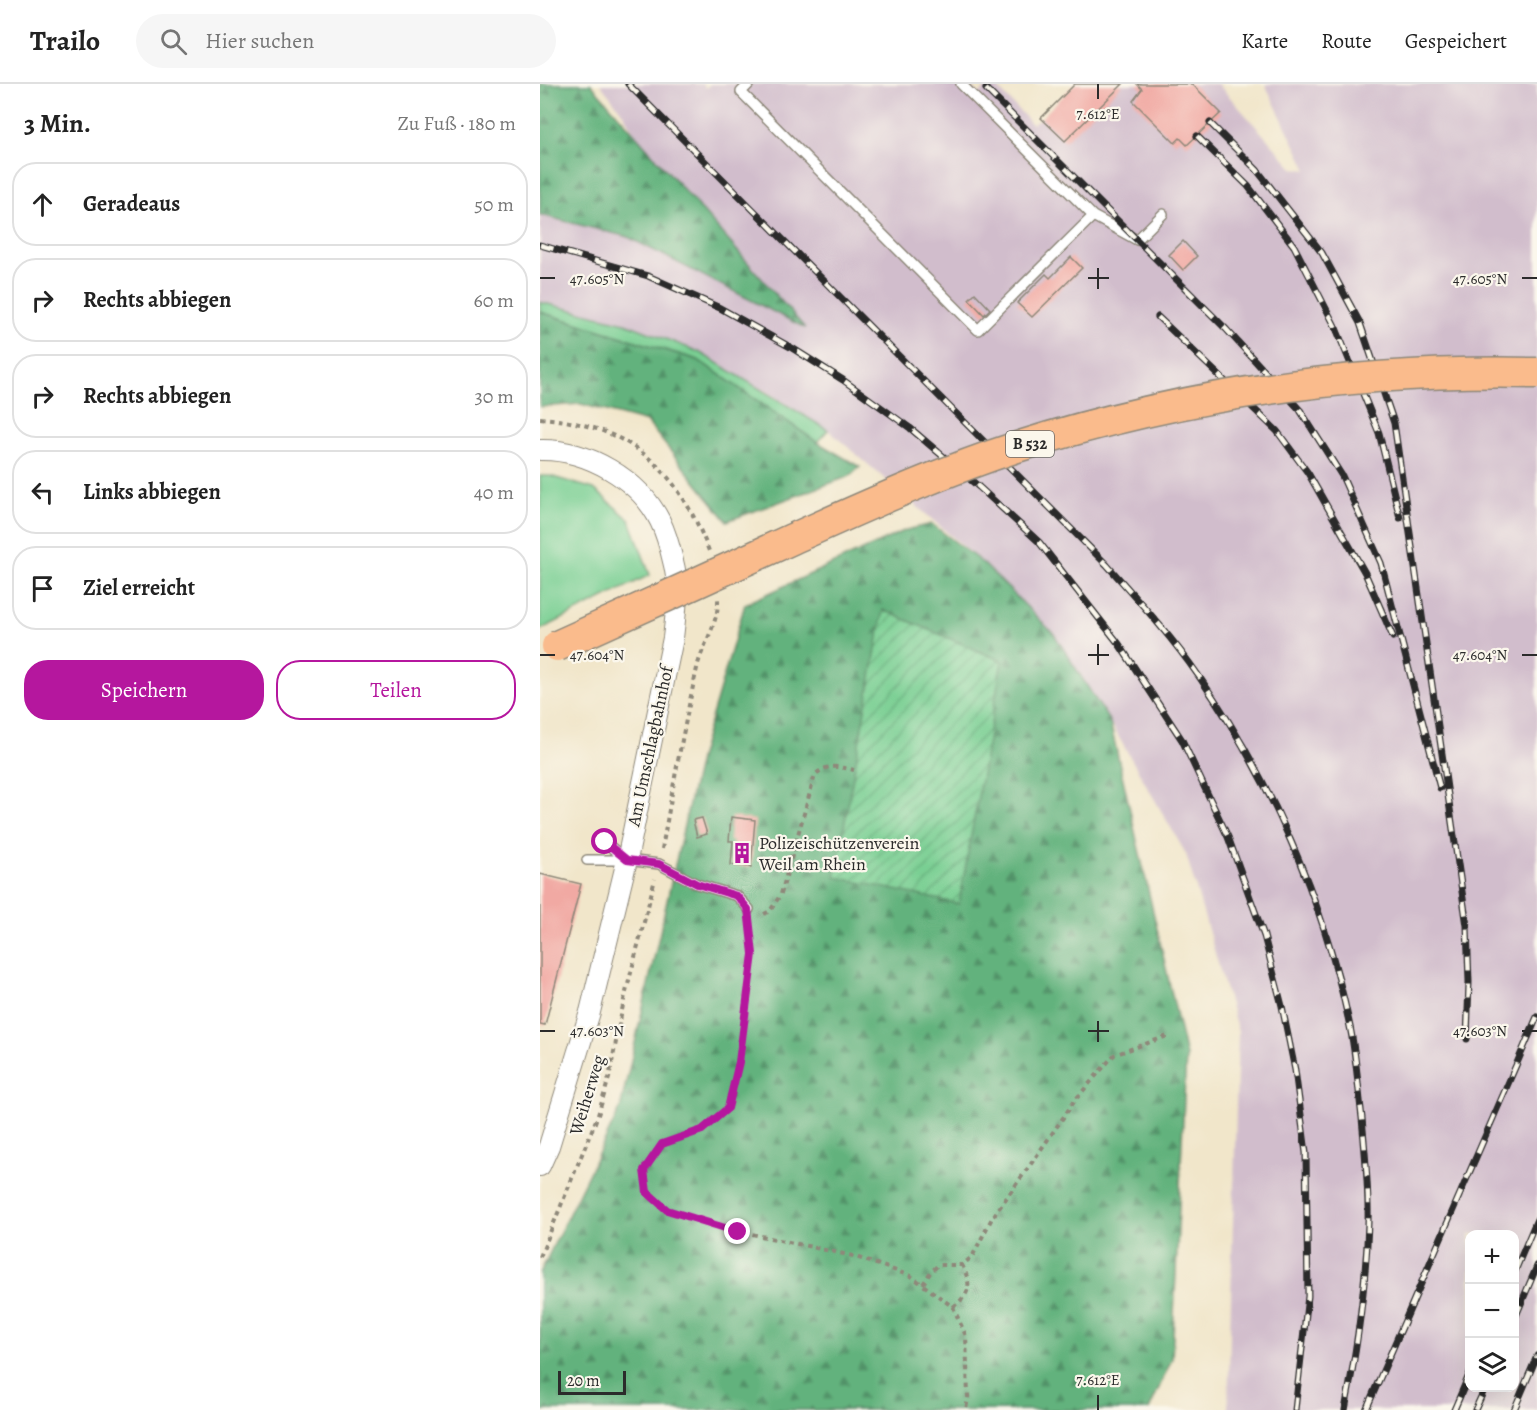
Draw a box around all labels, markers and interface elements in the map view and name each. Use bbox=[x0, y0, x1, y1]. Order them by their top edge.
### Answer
search box bbox=[136, 14, 556, 68]
text: Trailo bbox=[30, 22, 100, 60]
icon: search bbox=[157, 25, 190, 58]
text: Hier suchen bbox=[205, 26, 314, 56]
text: Karte bbox=[1241, 27, 1288, 55]
text: Route bbox=[1321, 27, 1372, 55]
text: Gespeichert bbox=[1405, 27, 1507, 55]
text: 7.612°E bbox=[1076, 104, 1120, 124]
text: 3 Min. bbox=[24, 106, 91, 141]
text: Zu Fuß · 180 m bbox=[398, 110, 516, 137]
icon: ahead bbox=[26, 188, 59, 221]
text: Geradeaus bbox=[83, 189, 180, 219]
text: 50 m bbox=[474, 191, 514, 218]
text: 47.605°N bbox=[570, 269, 624, 289]
text: 47.605°N bbox=[1453, 269, 1507, 289]
icon: right bbox=[26, 284, 59, 317]
text: Rechts abbiegen bbox=[83, 285, 231, 315]
text: 60 m bbox=[474, 287, 514, 314]
icon: right bbox=[26, 380, 59, 413]
text: Rechts abbiegen bbox=[83, 381, 231, 411]
text: 30 m bbox=[474, 383, 514, 410]
road number: B 532 bbox=[1006, 431, 1054, 457]
icon: left bbox=[26, 476, 59, 509]
text: Links abbiegen bbox=[83, 477, 221, 507]
text: 40 m bbox=[474, 479, 514, 506]
icon: arrive bbox=[26, 572, 59, 605]
text: Ziel erreicht bbox=[83, 573, 195, 603]
text: 47.604°N bbox=[570, 645, 625, 665]
text: 47.604°N bbox=[1453, 645, 1508, 665]
button: Speichern bbox=[24, 660, 264, 720]
button: Teilen bbox=[276, 660, 516, 720]
street label: Am Umschlagbahnhof bbox=[621, 661, 679, 829]
route start bbox=[591, 828, 617, 854]
place label: Polizeischützenverein Weil am Rhein bbox=[758, 831, 920, 876]
building icon: Polizeischützenverein Weil am Rhein bbox=[730, 841, 754, 865]
text: 47.603°N bbox=[570, 1021, 624, 1041]
text: 47.603°N bbox=[1453, 1021, 1507, 1041]
street label: Weiherweg bbox=[563, 1052, 611, 1139]
route end bbox=[724, 1218, 750, 1244]
map controls bbox=[1465, 1230, 1519, 1392]
button: + bbox=[1465, 1230, 1519, 1284]
button: − bbox=[1465, 1284, 1519, 1338]
button: layers bbox=[1465, 1338, 1519, 1392]
scale bar bbox=[558, 1368, 626, 1396]
text: 20 m bbox=[567, 1370, 600, 1392]
text: 7.612°E bbox=[1076, 1370, 1120, 1390]

